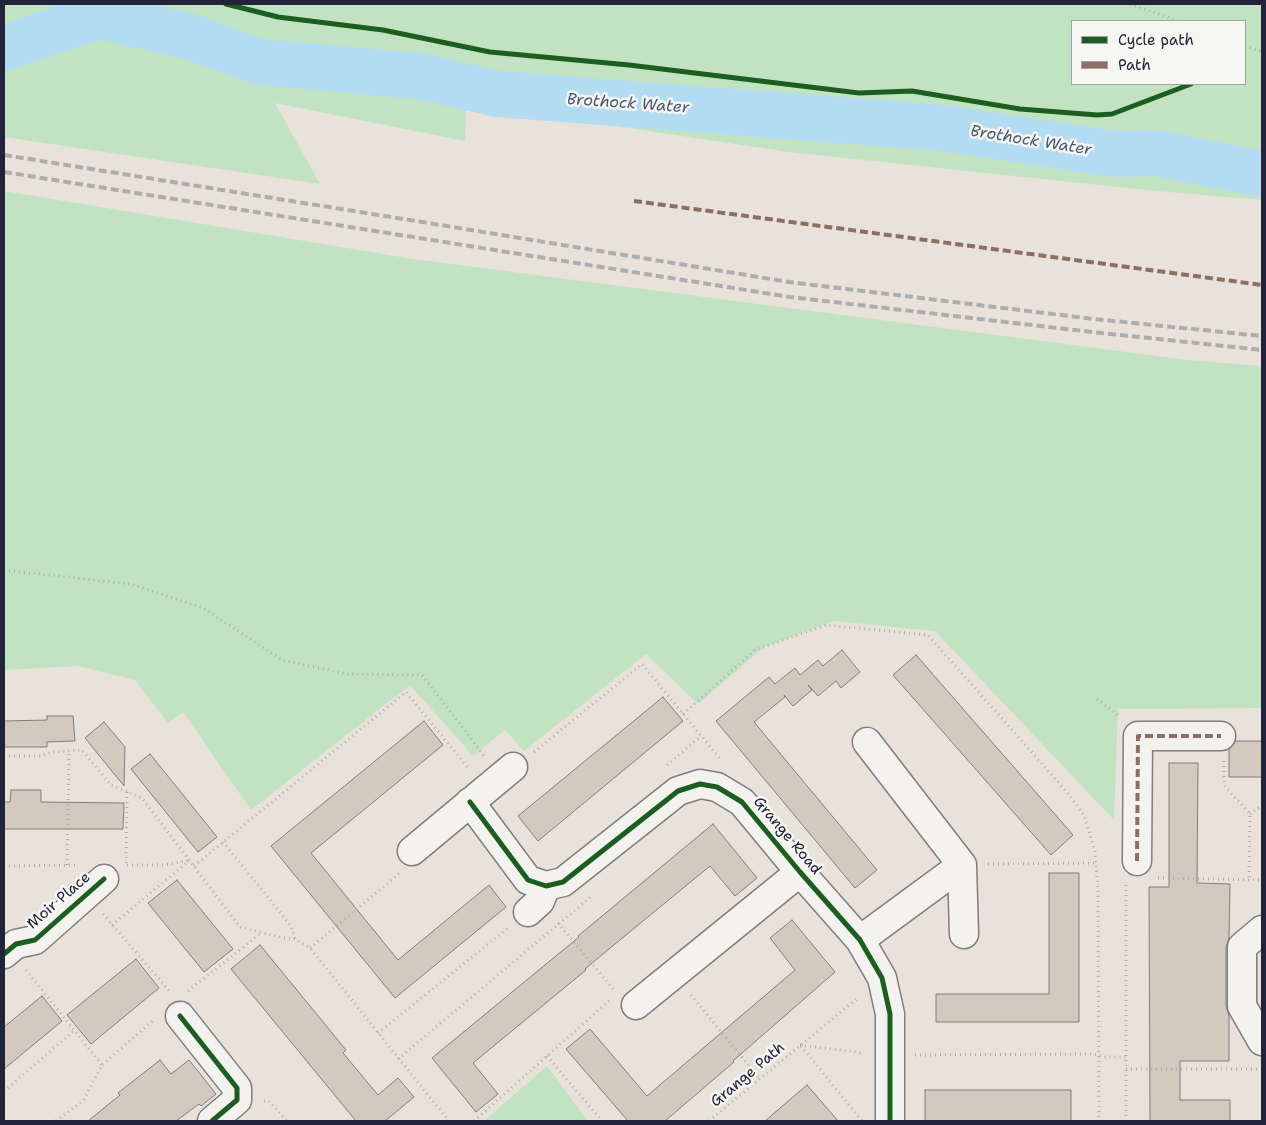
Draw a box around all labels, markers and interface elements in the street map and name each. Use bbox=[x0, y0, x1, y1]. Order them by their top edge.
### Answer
legend bbox=[1071, 20, 1246, 85]
text: Cycle path bbox=[1118, 30, 1194, 50]
text: Path bbox=[1118, 55, 1151, 75]
water label: Brothock Water bbox=[566, 90, 690, 118]
water label: Brothock Water bbox=[969, 122, 1093, 160]
street label: Grange Road bbox=[749, 793, 825, 879]
street label: Moir Place bbox=[24, 869, 94, 933]
street label: Grange Path bbox=[707, 1039, 789, 1111]

